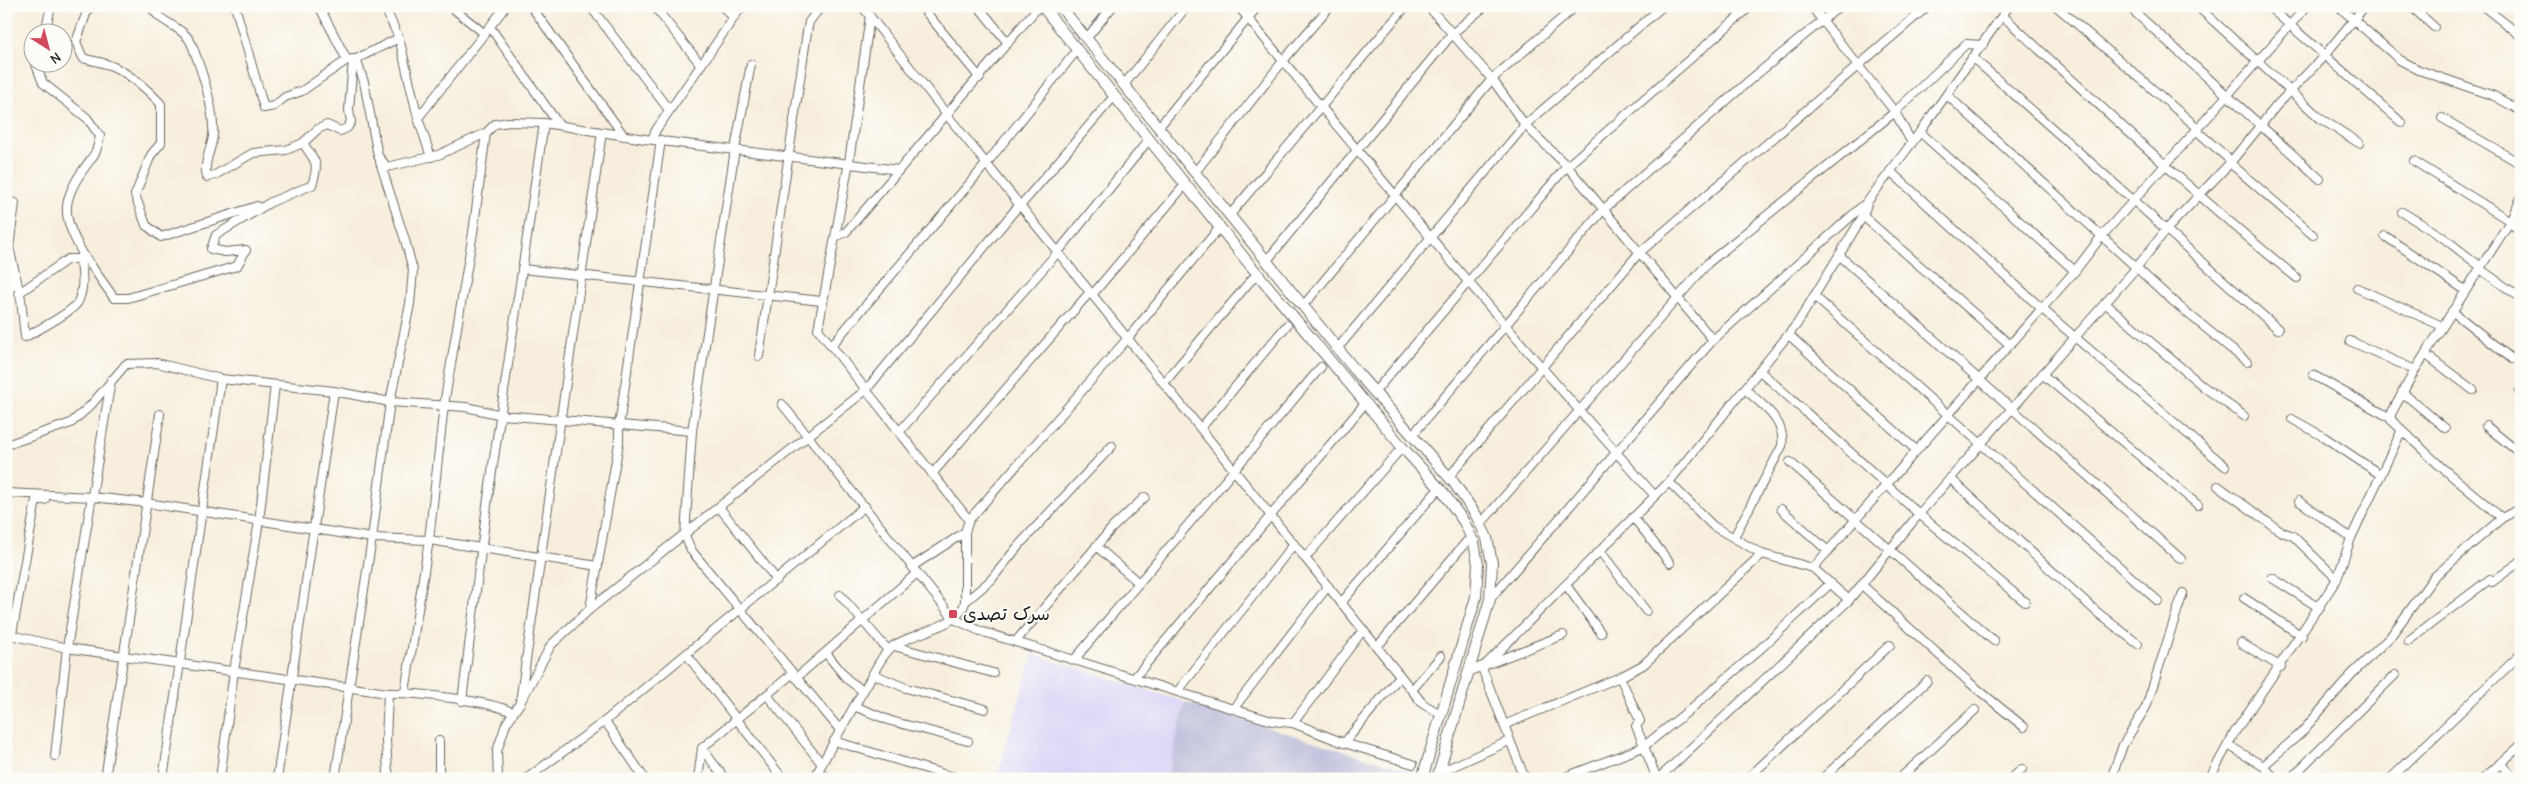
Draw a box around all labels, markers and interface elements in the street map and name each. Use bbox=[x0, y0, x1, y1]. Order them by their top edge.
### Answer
north arrow bbox=[22, 22, 72, 72]
text: N bbox=[47, 49, 64, 68]
place label: سرک تصدی bbox=[963, 604, 1050, 625]
marker: سرک تصدی bbox=[947, 608, 959, 620]

